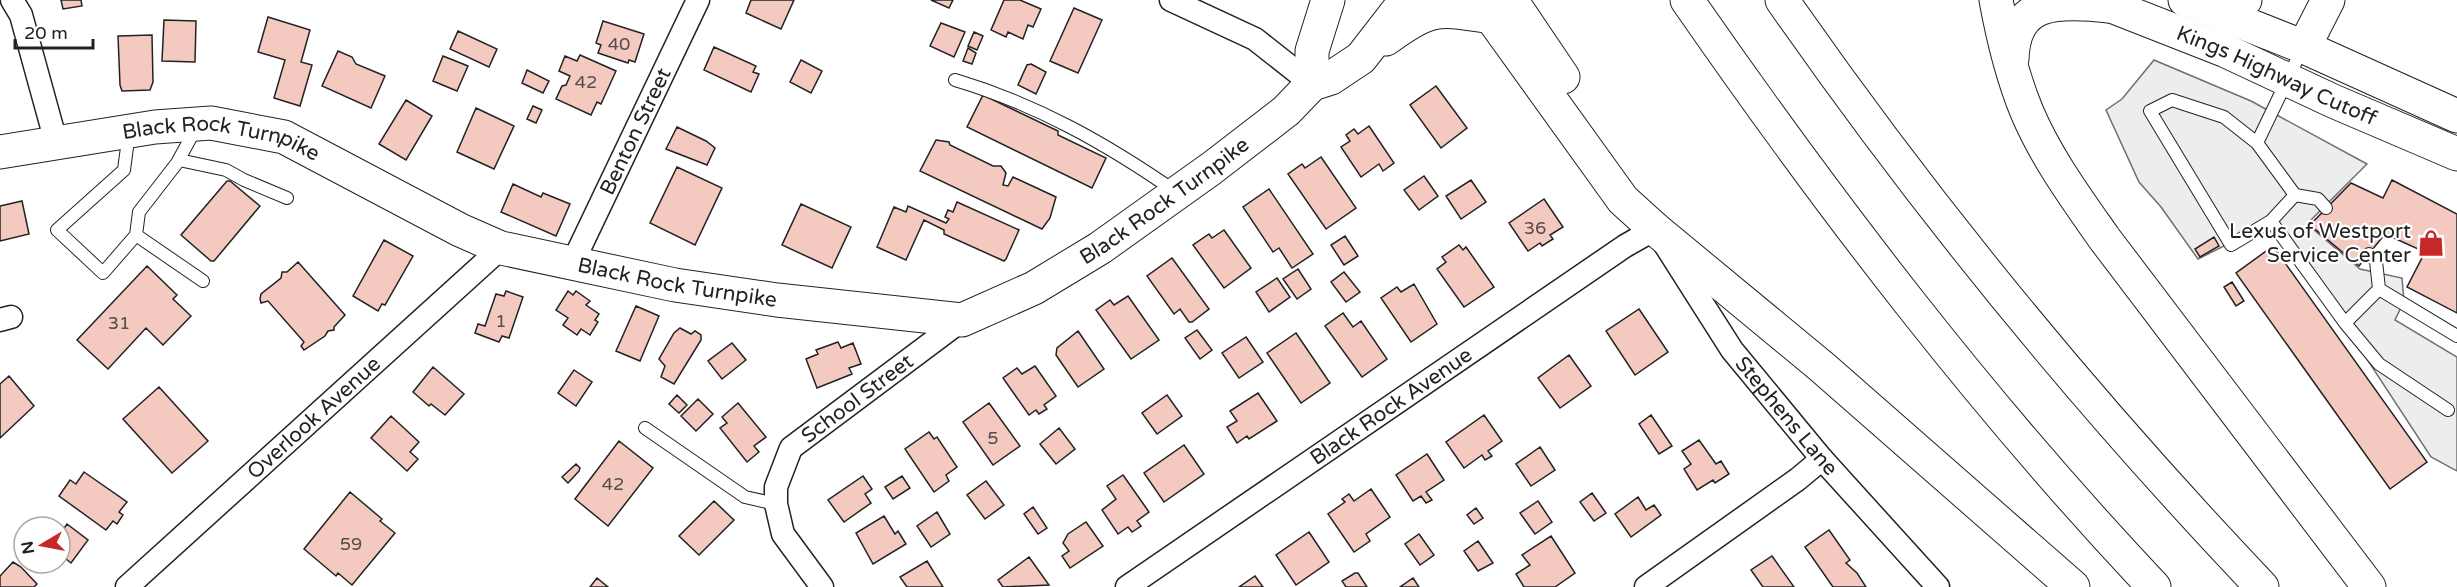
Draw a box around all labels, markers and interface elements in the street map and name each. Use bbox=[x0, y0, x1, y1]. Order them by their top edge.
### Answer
scale bar bbox=[15, 12, 93, 50]
street label: Kings Highway Cutoff bbox=[2173, 20, 2381, 131]
text: 20 m bbox=[24, 22, 68, 44]
house number: 40 bbox=[608, 33, 630, 55]
street label: Benton Street bbox=[594, 64, 676, 199]
house number: 42 bbox=[575, 71, 597, 93]
street label: Black Rock Turnpike bbox=[120, 110, 324, 166]
street label: Black Rock Turnpike bbox=[1075, 132, 1254, 270]
house number: 36 bbox=[1524, 217, 1546, 239]
place label: Lexus of Westport Service Center bbox=[2229, 219, 2411, 268]
shop icon: Lexus of Westport Service Center bbox=[2416, 228, 2446, 258]
street label: Black Rock Turnpike bbox=[575, 252, 779, 312]
house number: 1 bbox=[495, 310, 507, 332]
house number: 31 bbox=[108, 312, 130, 334]
street label: Black Rock Avenue bbox=[1305, 342, 1477, 470]
street label: School Street bbox=[796, 349, 918, 448]
street label: Overlook Avenue bbox=[242, 351, 386, 484]
street label: Stephens Lane bbox=[1730, 351, 1843, 481]
house number: 5 bbox=[987, 427, 999, 449]
house number: 42 bbox=[602, 473, 624, 495]
north arrow bbox=[12, 515, 72, 575]
house number: 59 bbox=[340, 533, 362, 555]
text: N bbox=[17, 539, 39, 555]

